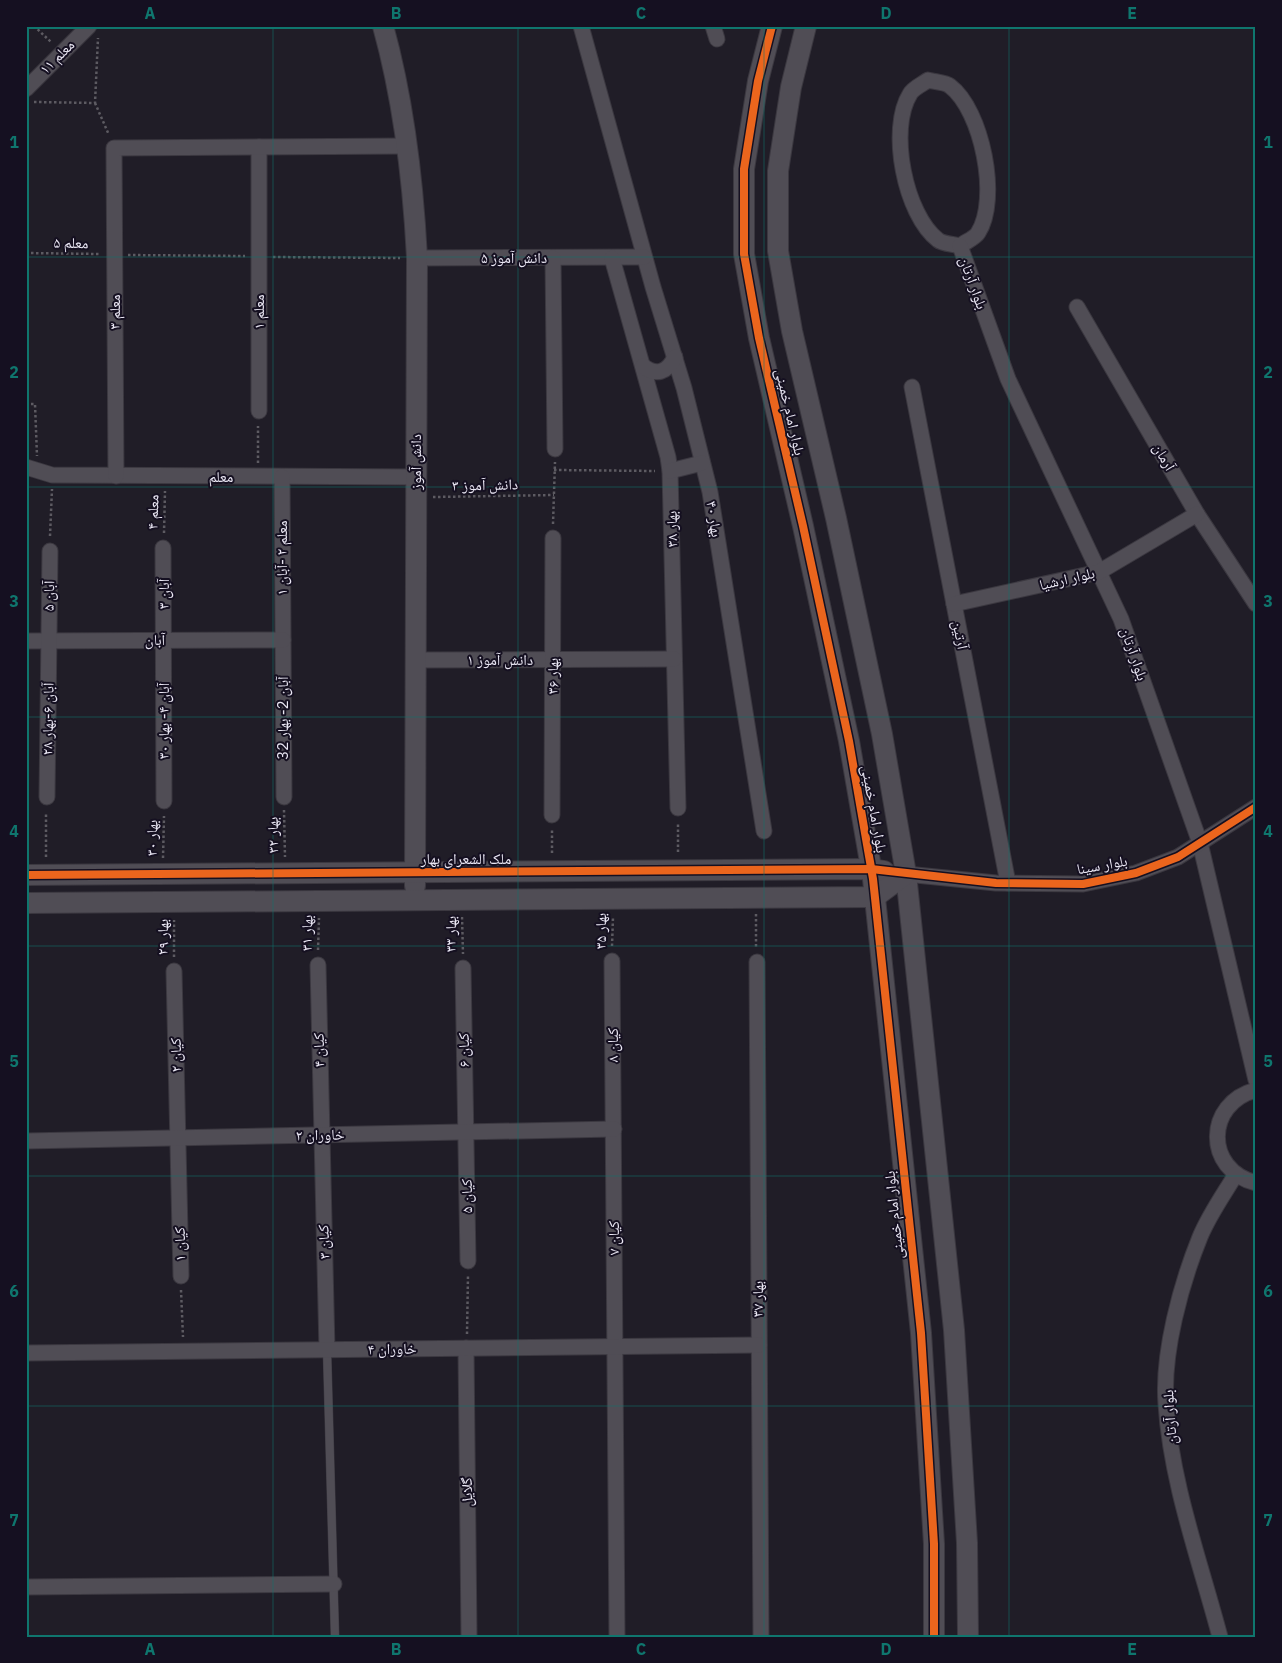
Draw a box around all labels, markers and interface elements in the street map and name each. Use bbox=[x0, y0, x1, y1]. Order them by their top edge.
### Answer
text: A bbox=[145, 3, 156, 23]
text: B bbox=[391, 3, 402, 23]
text: C bbox=[636, 3, 646, 23]
text: D bbox=[880, 3, 892, 23]
text: E bbox=[1127, 3, 1137, 23]
street label: معلم ۱۱ bbox=[35, 35, 79, 79]
text: 1 bbox=[9, 132, 19, 152]
text: 1 bbox=[1263, 132, 1273, 152]
street label: معلم ۵ bbox=[53, 233, 89, 253]
street label: دانش آموز ۵ bbox=[481, 248, 547, 268]
street label: بلوار آرتان bbox=[954, 254, 992, 312]
street label: معلم ۳ bbox=[105, 294, 125, 329]
street label: معلم ۱ bbox=[249, 294, 269, 329]
text: 2 bbox=[9, 362, 19, 382]
text: 2 bbox=[1263, 362, 1273, 382]
street label: بلوار امام خمینی bbox=[770, 367, 810, 457]
street label: دانش آموز bbox=[406, 434, 426, 491]
street label: آرمان bbox=[1148, 440, 1180, 475]
street label: معلم bbox=[209, 467, 233, 487]
street label: دانش آموز ۳ bbox=[452, 474, 518, 496]
street label: معلم ۴ bbox=[142, 494, 164, 530]
street label: بهار ۴۰ bbox=[702, 499, 727, 538]
street label: بهار ۳۸ bbox=[662, 511, 681, 547]
street label: معلم ۲ -آبان ۱ bbox=[272, 520, 292, 596]
street label: بلوار ارشیا bbox=[1037, 563, 1096, 594]
street label: آبان ۳ bbox=[154, 578, 174, 609]
street label: آبان ۵ bbox=[39, 579, 59, 611]
text: 3 bbox=[9, 591, 19, 611]
text: 3 bbox=[1263, 591, 1273, 611]
street label: آرتین bbox=[947, 619, 973, 652]
street label: بلوار آرتان bbox=[1116, 625, 1152, 683]
street label: آبان bbox=[145, 630, 166, 650]
street label: دانش آموز ۱ bbox=[467, 650, 533, 670]
street label: بهار ۳۶ bbox=[543, 658, 562, 694]
street label: آبان 2- بهار 32 bbox=[273, 675, 293, 760]
street label: آبان ۶-بهار ۲۸ bbox=[37, 681, 59, 756]
street label: آبان ۴- بهار ۳۰ bbox=[154, 682, 174, 759]
street label: بلوار امام خمینی bbox=[856, 764, 892, 854]
street label: بهار ۳۲ bbox=[263, 817, 282, 853]
street label: بهار ۳۰ bbox=[142, 820, 161, 856]
text: 4 bbox=[9, 821, 19, 841]
text: 4 bbox=[1263, 821, 1273, 841]
street label: ملک الشعرای بهار bbox=[420, 849, 511, 869]
street label: بلوار سینا bbox=[1075, 851, 1129, 878]
street label: بهار ۳۵ bbox=[591, 913, 610, 949]
street label: بهار ۳۱ bbox=[297, 915, 316, 951]
street label: بهار ۳۳ bbox=[441, 916, 460, 952]
street label: بهار ۲۹ bbox=[153, 919, 172, 955]
street label: کیان ۸ bbox=[603, 1028, 623, 1062]
street label: کیان ۴ bbox=[309, 1033, 329, 1067]
street label: کیان ۶ bbox=[454, 1033, 474, 1067]
street label: کیان ۲ bbox=[166, 1038, 186, 1072]
text: 5 bbox=[9, 1051, 19, 1071]
text: 5 bbox=[1263, 1051, 1273, 1071]
street label: خاوران ۲ bbox=[295, 1125, 345, 1145]
street label: بلوار امام خمینی bbox=[879, 1170, 909, 1260]
street label: کیان ۵ bbox=[457, 1179, 477, 1213]
street label: کیان ۷ bbox=[604, 1221, 624, 1255]
street label: کیان ۳ bbox=[313, 1224, 335, 1260]
street label: کیان ۱ bbox=[170, 1227, 190, 1261]
text: 6 bbox=[9, 1281, 19, 1301]
street label: بهار ۳۷ bbox=[748, 1281, 767, 1317]
text: 6 bbox=[1263, 1281, 1273, 1301]
street label: خاوران ۴ bbox=[367, 1339, 417, 1359]
street label: بلوار آرتان bbox=[1158, 1389, 1182, 1445]
street label: گلایل bbox=[457, 1477, 477, 1507]
text: 7 bbox=[9, 1510, 19, 1530]
text: 7 bbox=[1263, 1510, 1273, 1530]
text: A bbox=[145, 1639, 156, 1659]
text: B bbox=[391, 1639, 402, 1659]
text: C bbox=[636, 1639, 646, 1659]
text: D bbox=[880, 1639, 892, 1659]
text: E bbox=[1127, 1639, 1137, 1659]

